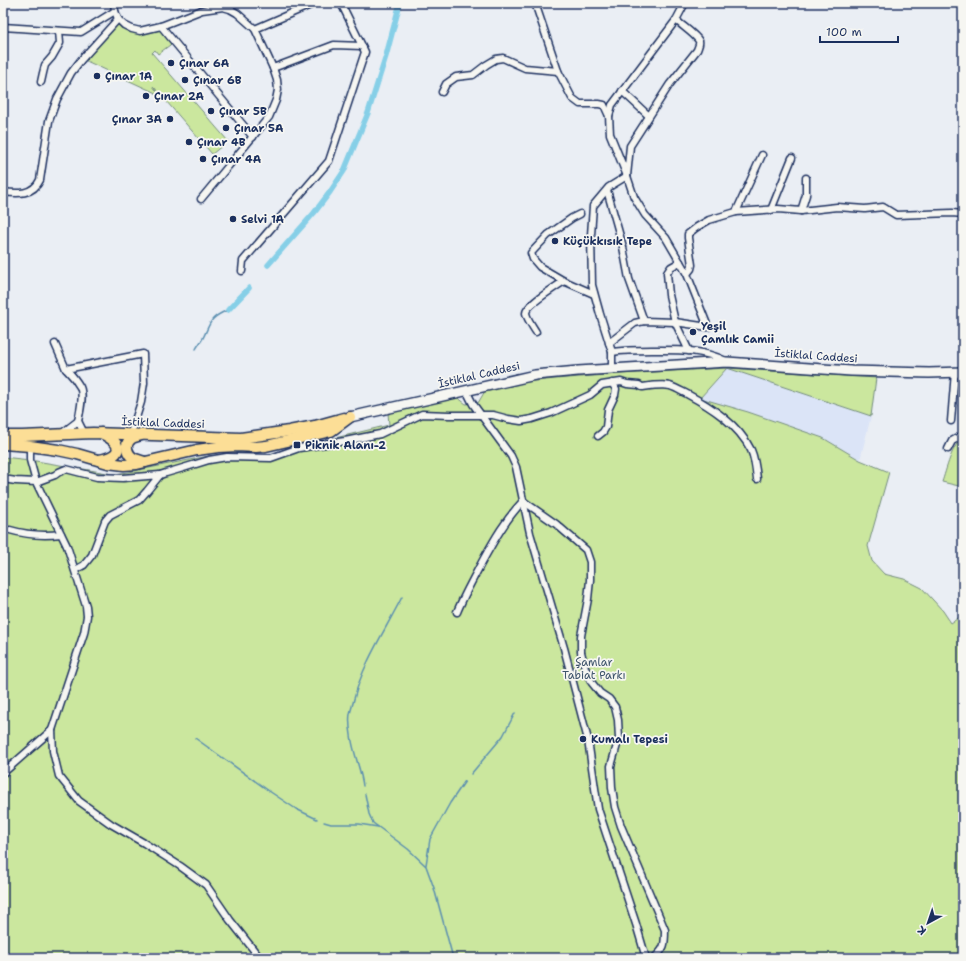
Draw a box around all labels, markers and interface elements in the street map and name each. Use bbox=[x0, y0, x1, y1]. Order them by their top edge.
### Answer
scale bar bbox=[820, 18, 898, 44]
text: 100 m bbox=[826, 24, 862, 40]
place label: Çınar 6A bbox=[179, 56, 230, 71]
marker: Çınar 6A bbox=[166, 58, 176, 68]
place label: Çınar 1A bbox=[105, 69, 153, 84]
marker: Çınar 1A bbox=[92, 71, 102, 81]
place label: Çınar 6B bbox=[193, 73, 242, 88]
marker: Çınar 6B bbox=[180, 75, 190, 85]
place label: Çınar 2A bbox=[154, 89, 205, 104]
marker: Çınar 2A bbox=[141, 91, 151, 101]
place label: Çınar 5B bbox=[219, 104, 267, 119]
marker: Çınar 5B bbox=[206, 106, 216, 116]
place label: Çınar 3A bbox=[112, 112, 163, 127]
marker: Çınar 3A bbox=[165, 114, 175, 124]
place label: Çınar 5A bbox=[234, 121, 284, 136]
marker: Çınar 5A bbox=[221, 123, 231, 133]
place label: Çınar 4B bbox=[197, 135, 246, 150]
marker: Çınar 4B bbox=[184, 137, 194, 147]
place label: Çınar 4A bbox=[211, 152, 262, 167]
marker: Çınar 4A bbox=[198, 154, 208, 164]
place label: Selvi 1A bbox=[241, 212, 285, 227]
marker: Selvi 1A bbox=[228, 214, 238, 224]
place label: Küçükkısık Tepe bbox=[563, 234, 653, 249]
marker: Küçükkısık Tepe bbox=[550, 236, 560, 246]
place label: Yeşil Çamlık Camii bbox=[701, 319, 774, 347]
marker: Yeşil Çamlık Camii bbox=[688, 327, 698, 337]
street label: İstiklal Caddesi bbox=[774, 346, 858, 366]
street label: İstiklal Caddesi bbox=[437, 358, 521, 392]
street label: İstiklal Caddesi bbox=[121, 414, 205, 432]
place label: Piknik Alanı-2 bbox=[305, 438, 386, 453]
marker: Piknik Alanı-2 bbox=[292, 440, 302, 450]
park label: Şamlar Tabiat Parkı bbox=[562, 655, 626, 683]
place label: Kumalı Tepesi bbox=[591, 732, 668, 747]
marker: Kumalı Tepesi bbox=[578, 734, 588, 744]
north arrow bbox=[908, 903, 948, 943]
text: K bbox=[914, 922, 930, 938]

